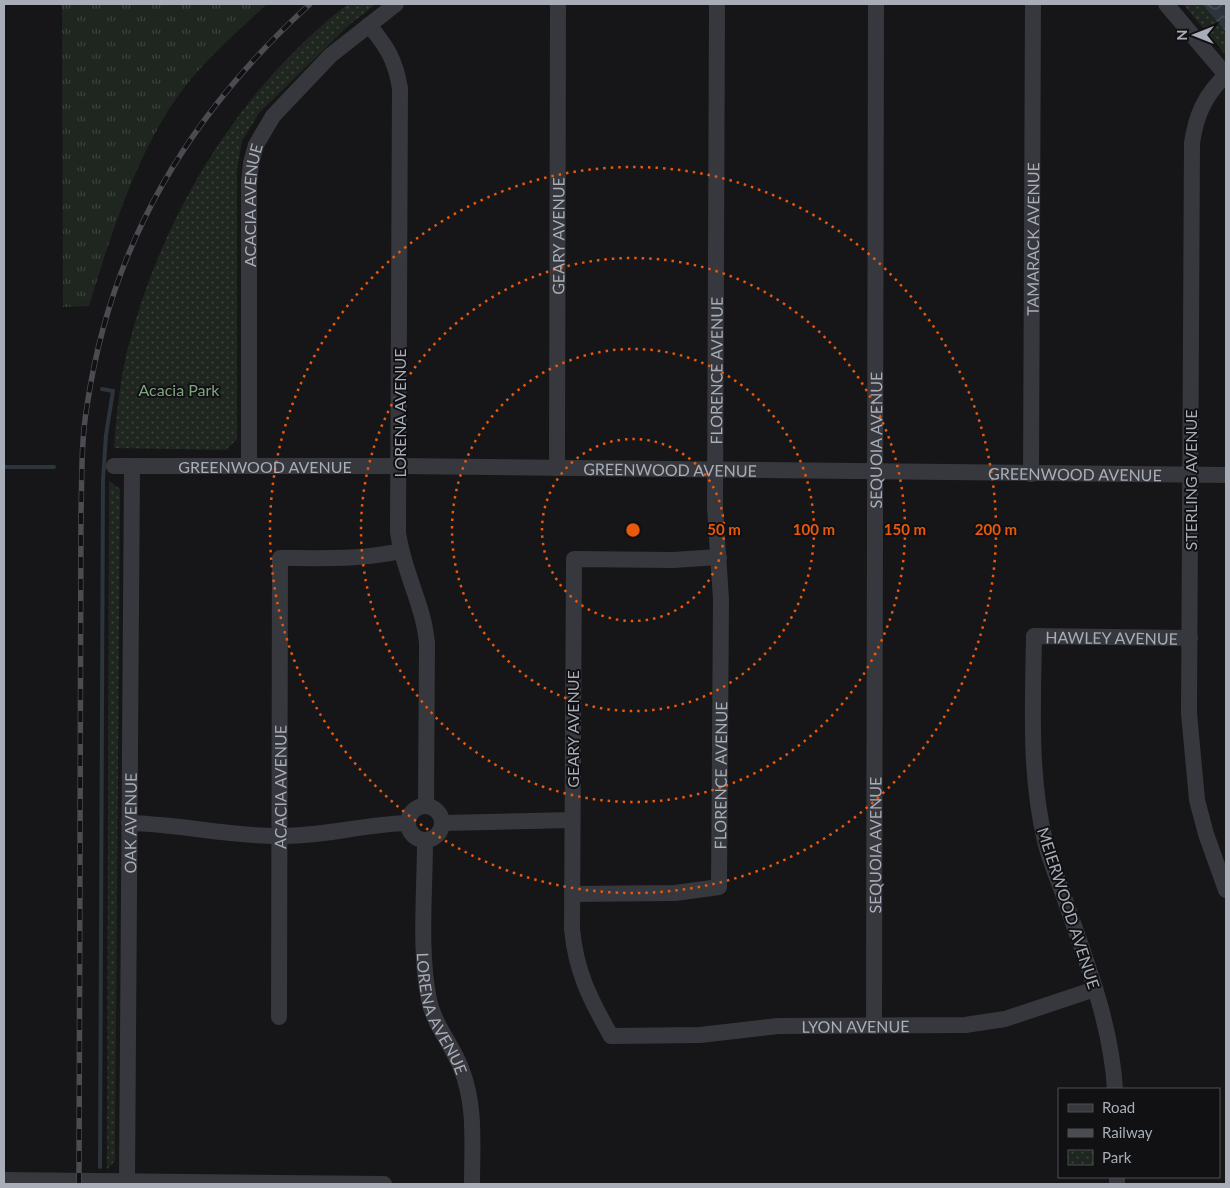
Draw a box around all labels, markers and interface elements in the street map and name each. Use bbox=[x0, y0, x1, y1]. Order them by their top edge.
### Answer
north arrow bbox=[1170, 10, 1220, 60]
text: N bbox=[1173, 30, 1190, 40]
street label: ACACIA AVENUE bbox=[239, 141, 266, 267]
street label: TAMARACK AVENUE bbox=[1022, 162, 1042, 316]
street label: GEARY AVENUE bbox=[548, 177, 567, 295]
street label: FLORENCE AVENUE bbox=[706, 297, 725, 445]
street label: LORENA AVENUE bbox=[390, 348, 409, 478]
street label: SEQUOIA AVENUE bbox=[866, 372, 885, 508]
park label: Acacia Park bbox=[139, 380, 220, 399]
street label: STERLING AVENUE bbox=[1181, 410, 1200, 550]
street label: GREENWOOD AVENUE bbox=[178, 457, 352, 476]
street label: GREENWOOD AVENUE bbox=[583, 459, 757, 479]
street label: GREENWOOD AVENUE bbox=[988, 463, 1162, 484]
text: 50 m bbox=[707, 520, 741, 538]
text: 100 m bbox=[793, 520, 835, 538]
text: 150 m bbox=[884, 520, 926, 538]
text: 200 m bbox=[975, 520, 1017, 538]
centre of rings bbox=[624, 521, 642, 539]
street label: HAWLEY AVENUE bbox=[1045, 627, 1178, 647]
street label: GEARY AVENUE bbox=[563, 670, 582, 788]
street label: FLORENCE AVENUE bbox=[710, 701, 730, 849]
street label: ACACIA AVENUE bbox=[270, 725, 289, 849]
street label: OAK AVENUE bbox=[120, 773, 139, 873]
street label: SEQUOIA AVENUE bbox=[865, 777, 884, 913]
street label: MEIERWOOD AVENUE bbox=[1034, 825, 1104, 991]
street label: LORENA AVENUE bbox=[414, 952, 472, 1077]
street label: LYON AVENUE bbox=[801, 1016, 910, 1035]
legend bbox=[1058, 1088, 1220, 1178]
text: Road bbox=[1102, 1098, 1135, 1116]
text: Railway bbox=[1102, 1123, 1153, 1141]
text: Park bbox=[1102, 1148, 1132, 1166]

